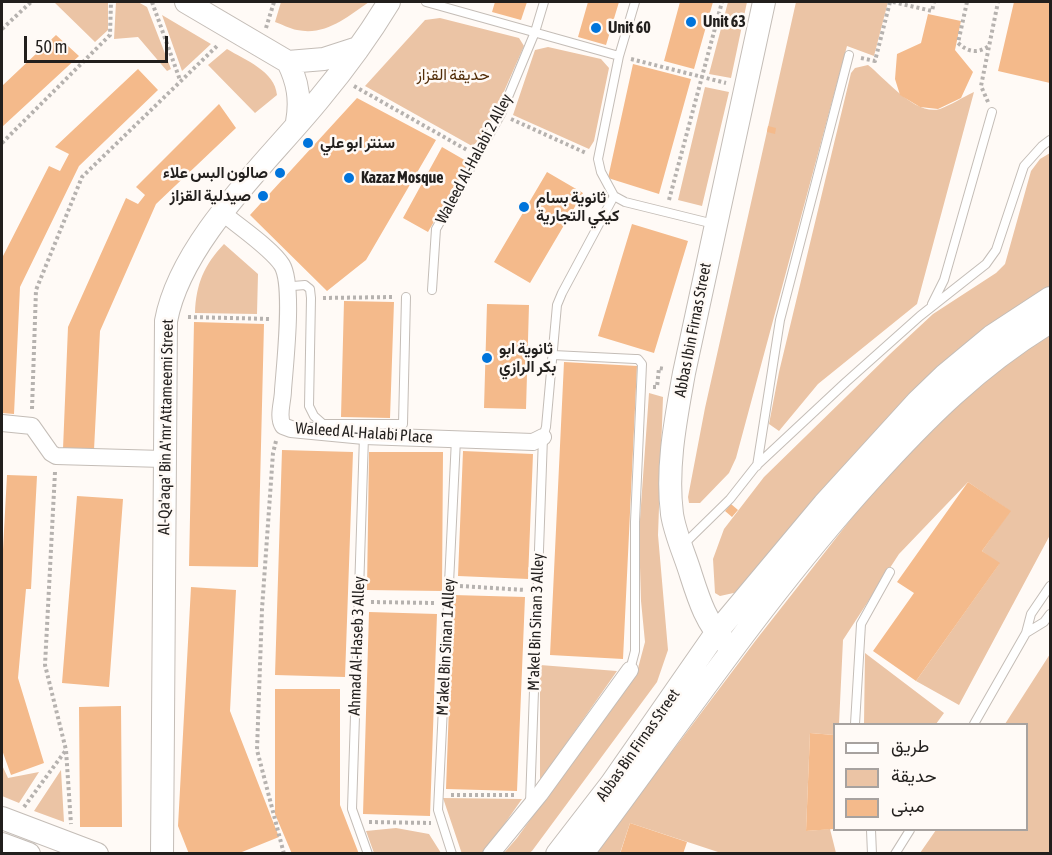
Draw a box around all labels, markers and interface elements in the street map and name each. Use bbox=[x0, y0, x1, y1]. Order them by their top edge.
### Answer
place label: Unit 63 bbox=[703, 12, 746, 32]
marker: Unit 63 bbox=[684, 15, 698, 29]
place label: Unit 60 bbox=[608, 18, 651, 38]
marker: Unit 60 bbox=[589, 21, 603, 35]
scale bar bbox=[27, 24, 171, 62]
text: 50 m bbox=[35, 36, 67, 57]
park label: حديقة القزاز bbox=[416, 65, 490, 85]
street label: Waleed Al-Halabi 2 Alley bbox=[432, 91, 516, 227]
place label: سنتر ابو علي bbox=[320, 133, 395, 153]
marker: سنتر ابو علي bbox=[301, 136, 315, 150]
place label: صالون البس علاء bbox=[163, 163, 268, 183]
marker: صالون البس علاء bbox=[273, 166, 287, 180]
place label: Kazaz Mosque bbox=[361, 168, 444, 188]
marker: Kazaz Mosque bbox=[342, 171, 356, 185]
place label: صيدلية القزاز bbox=[170, 186, 251, 206]
place label: ثانوية بسام كيكي التجارية bbox=[536, 188, 619, 226]
marker: صيدلية القزاز bbox=[256, 189, 270, 203]
marker: ثانوية بسام كيكي التجارية bbox=[517, 200, 531, 214]
street label: Abbas Ibin Firnas Street bbox=[671, 261, 715, 399]
street label: Al-Qa'aqa' Bin A'mr Attameemi Street bbox=[155, 319, 177, 535]
place label: ثانوية ابو بكر الرازي bbox=[499, 339, 556, 377]
marker: ثانوية ابو بكر الرازي bbox=[480, 351, 494, 365]
street label: Waleed Al-Halabi Place bbox=[295, 419, 433, 447]
street label: M'akel Bin Sinan 3 Alley bbox=[524, 553, 548, 691]
street label: Ahmad Al-Haseb 3 Alley bbox=[345, 576, 369, 716]
street label: M'akel Bin Sinan 1 Alley bbox=[433, 578, 459, 716]
street label: Abbas Bin Firnas Street bbox=[592, 685, 684, 805]
legend bbox=[833, 723, 1028, 831]
text: طريق bbox=[891, 735, 929, 756]
text: حديقة bbox=[891, 765, 937, 786]
text: مبنى bbox=[891, 795, 925, 816]

